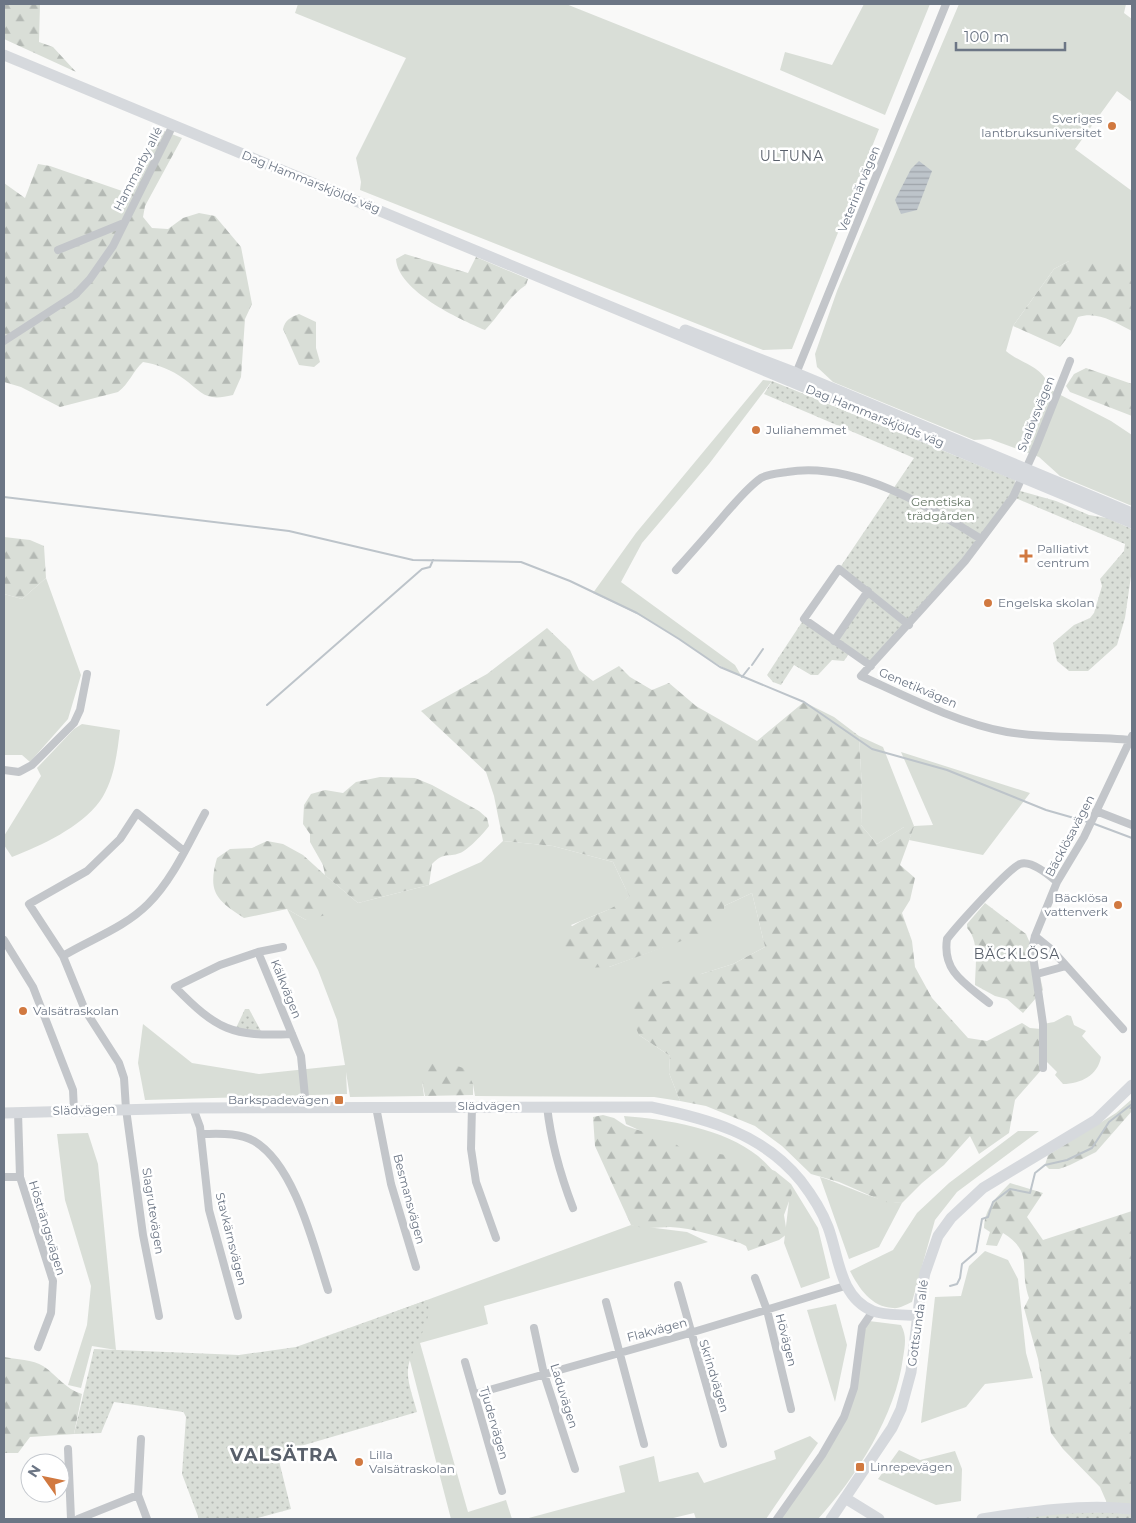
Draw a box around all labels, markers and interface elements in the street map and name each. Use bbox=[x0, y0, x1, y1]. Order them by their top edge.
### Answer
scale bar bbox=[956, 20, 1065, 52]
text: 100 m bbox=[964, 27, 1009, 46]
place label: Sveriges lantbruksuniversitet bbox=[981, 111, 1102, 140]
marker: Sveriges lantbruksuniversitet bbox=[1106, 120, 1118, 132]
street label: Hammarby allé bbox=[110, 124, 165, 213]
street label: Veterinärvägen bbox=[834, 143, 883, 234]
street label: Dag Hammarskjölds väg bbox=[240, 147, 383, 216]
district label: ULTUNA bbox=[760, 147, 824, 165]
street label: Svalövsvägen bbox=[1014, 374, 1058, 454]
street label: Dag Hammarskjölds väg bbox=[804, 381, 947, 450]
place label: Juliahemmet bbox=[765, 422, 847, 437]
marker: Juliahemmet bbox=[750, 424, 762, 436]
park label: Genetiska trädgården bbox=[907, 494, 975, 523]
place label: Palliativt centrum bbox=[1037, 541, 1090, 570]
marker: Palliativt centrum bbox=[1019, 549, 1033, 563]
place label: Engelska skolan bbox=[998, 595, 1095, 610]
marker: Engelska skolan bbox=[982, 597, 994, 609]
street label: Genetikvägen bbox=[877, 664, 960, 711]
street label: Bäcklösavägen bbox=[1042, 792, 1097, 879]
place label: Bäcklösa vattenverk bbox=[1045, 890, 1109, 919]
marker: Bäcklösa vattenverk bbox=[1112, 899, 1124, 911]
district label: BÄCKLÖSA bbox=[974, 945, 1060, 963]
street label: Kälkvägen bbox=[268, 957, 305, 1021]
place label: Valsätraskolan bbox=[33, 1003, 119, 1018]
marker: Valsätraskolan bbox=[17, 1005, 29, 1017]
place label: Barkspadevägen bbox=[228, 1092, 329, 1107]
marker: Barkspadevägen bbox=[333, 1094, 345, 1106]
street label: Slädvägen bbox=[458, 1098, 520, 1113]
street label: Slädvägen bbox=[52, 1101, 116, 1118]
street label: Besmansvägen bbox=[390, 1152, 429, 1246]
street label: Slagrutevägen bbox=[139, 1167, 168, 1255]
street label: Hösträngsvägen bbox=[26, 1179, 69, 1277]
street label: Stavkärnsvägen bbox=[213, 1191, 250, 1287]
street label: Gottsunda allé bbox=[904, 1279, 931, 1367]
street label: Hövägen bbox=[773, 1312, 800, 1368]
street label: Flakvägen bbox=[625, 1314, 689, 1345]
street label: Skrindvägen bbox=[696, 1338, 733, 1414]
street label: Laduvägen bbox=[547, 1361, 581, 1430]
street label: Tjudervägen bbox=[477, 1385, 512, 1461]
district label: VALSÄTRA bbox=[229, 1444, 338, 1466]
place label: Lilla Valsätraskolan bbox=[369, 1447, 455, 1476]
north arrow bbox=[20, 1453, 70, 1503]
marker: Lilla Valsätraskolan bbox=[353, 1456, 365, 1468]
place label: Linrepevägen bbox=[870, 1459, 953, 1474]
text: N bbox=[23, 1461, 45, 1481]
marker: Linrepevägen bbox=[854, 1461, 866, 1473]

